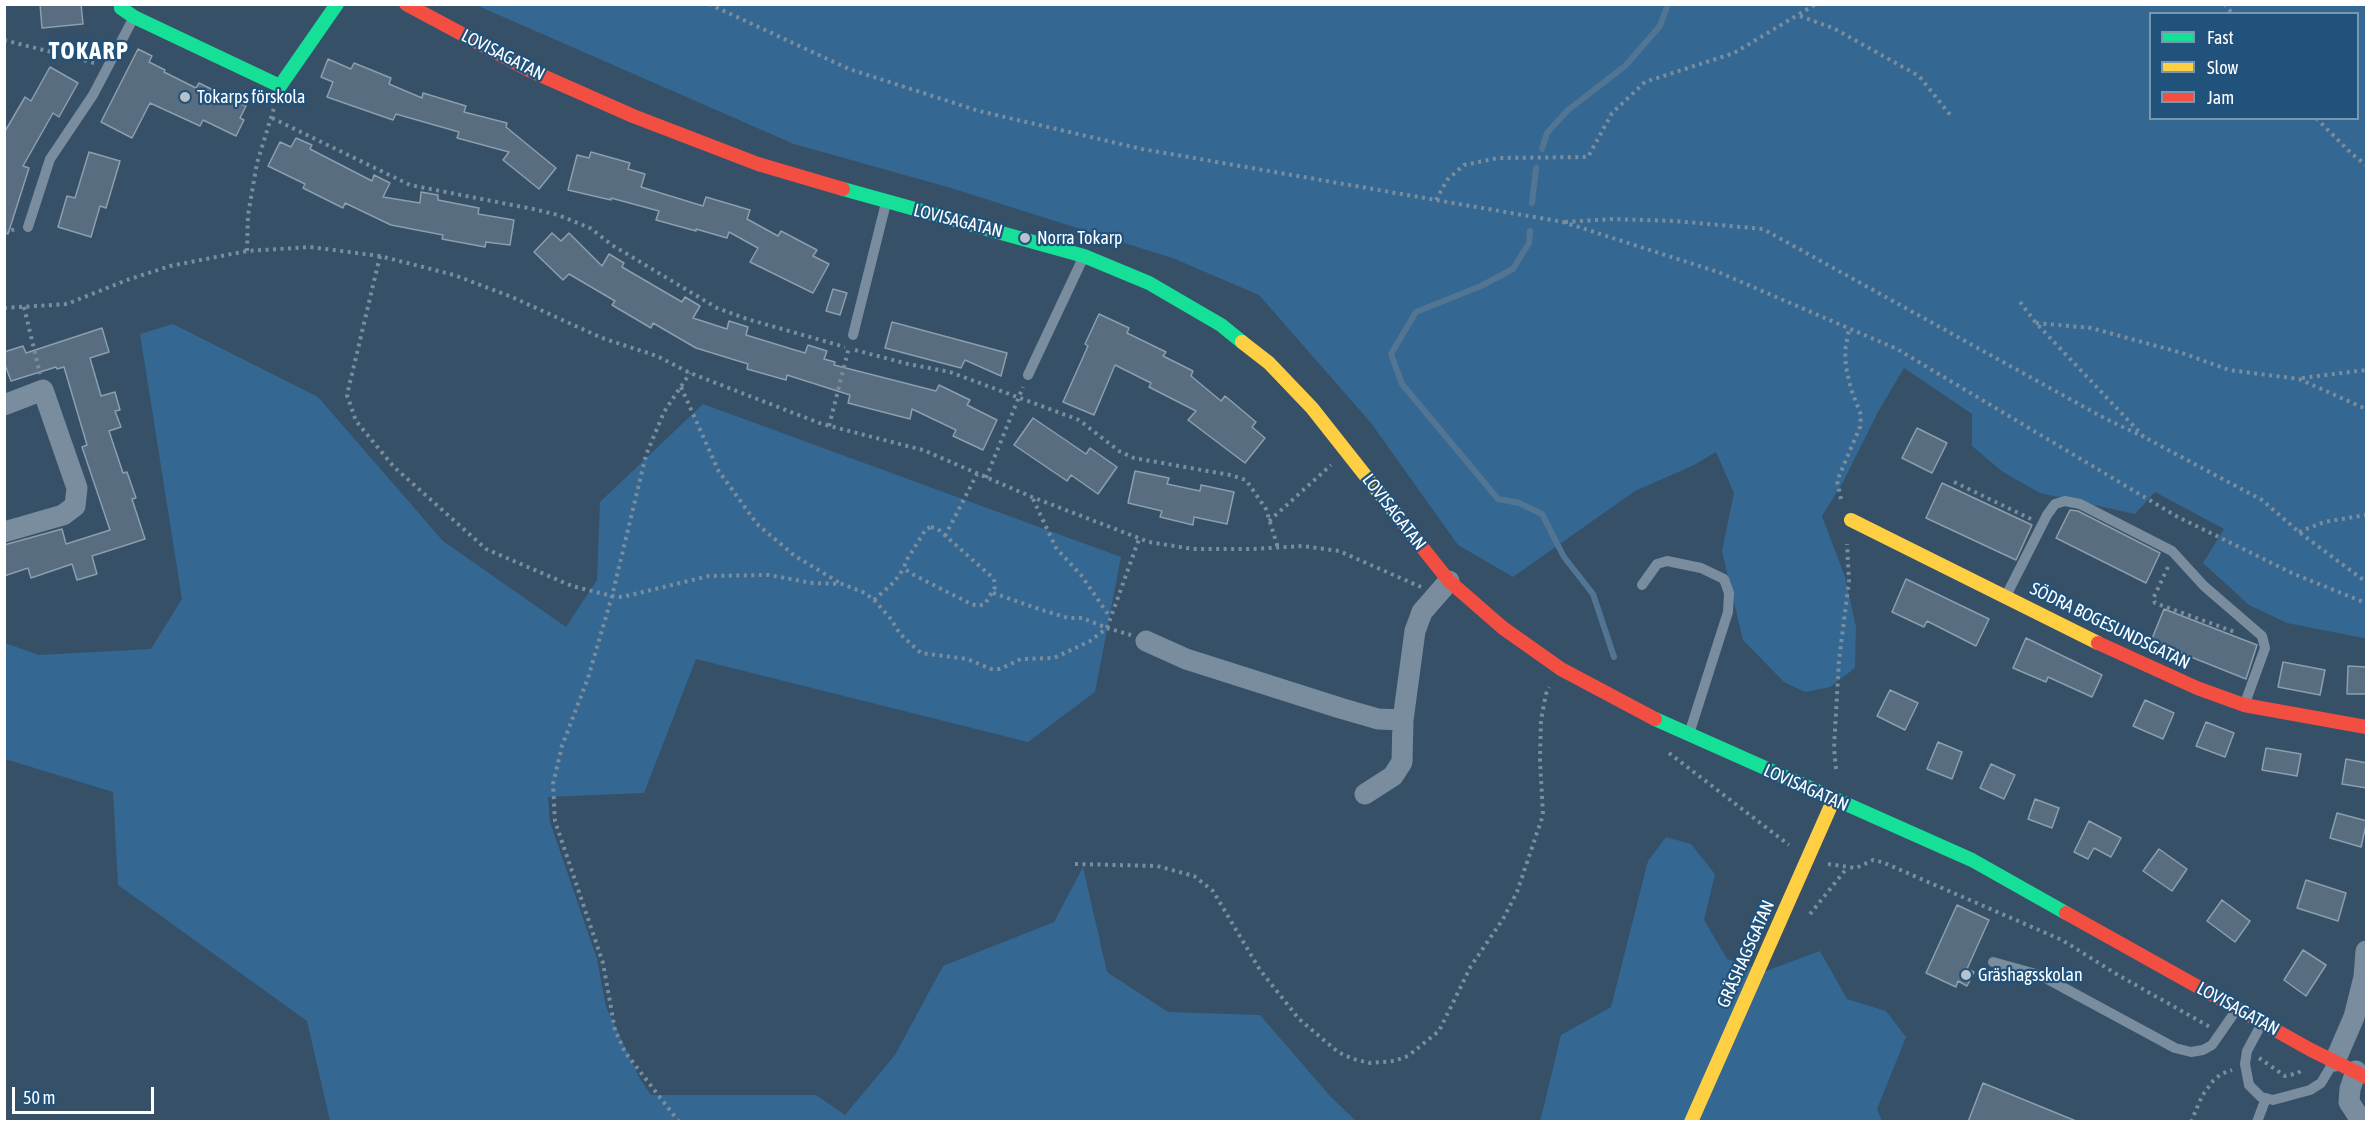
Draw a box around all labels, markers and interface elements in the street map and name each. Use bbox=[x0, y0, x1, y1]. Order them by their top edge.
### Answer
legend bbox=[2149, 12, 2359, 120]
street label: LOVISAGATAN bbox=[458, 25, 548, 85]
text: Fast bbox=[2207, 27, 2234, 48]
district label: TOKARP bbox=[49, 37, 129, 65]
text: Slow bbox=[2207, 57, 2238, 78]
place label: Tokarps förskola bbox=[197, 86, 305, 108]
text: Jam bbox=[2207, 87, 2234, 108]
marker: Tokarps förskola bbox=[178, 90, 192, 104]
street label: LOVISAGATAN bbox=[911, 200, 1005, 242]
place label: Norra Tokarp bbox=[1037, 227, 1123, 249]
marker: Norra Tokarp bbox=[1018, 231, 1032, 245]
street label: LOVISAGATAN bbox=[1357, 470, 1431, 554]
street label: SÖDRA BOGESUNDSGATAN bbox=[2026, 578, 2194, 674]
street label: LOVISAGATAN bbox=[1760, 760, 1852, 816]
street label: GRÄSHAGSGATAN bbox=[1713, 897, 1779, 1011]
place label: Gräshagsskolan bbox=[1978, 964, 2083, 986]
marker: Gräshagsskolan bbox=[1959, 968, 1973, 982]
street label: LOVISAGATAN bbox=[2193, 977, 2283, 1041]
scale bar bbox=[15, 1075, 158, 1113]
text: 50 m bbox=[23, 1087, 55, 1108]

